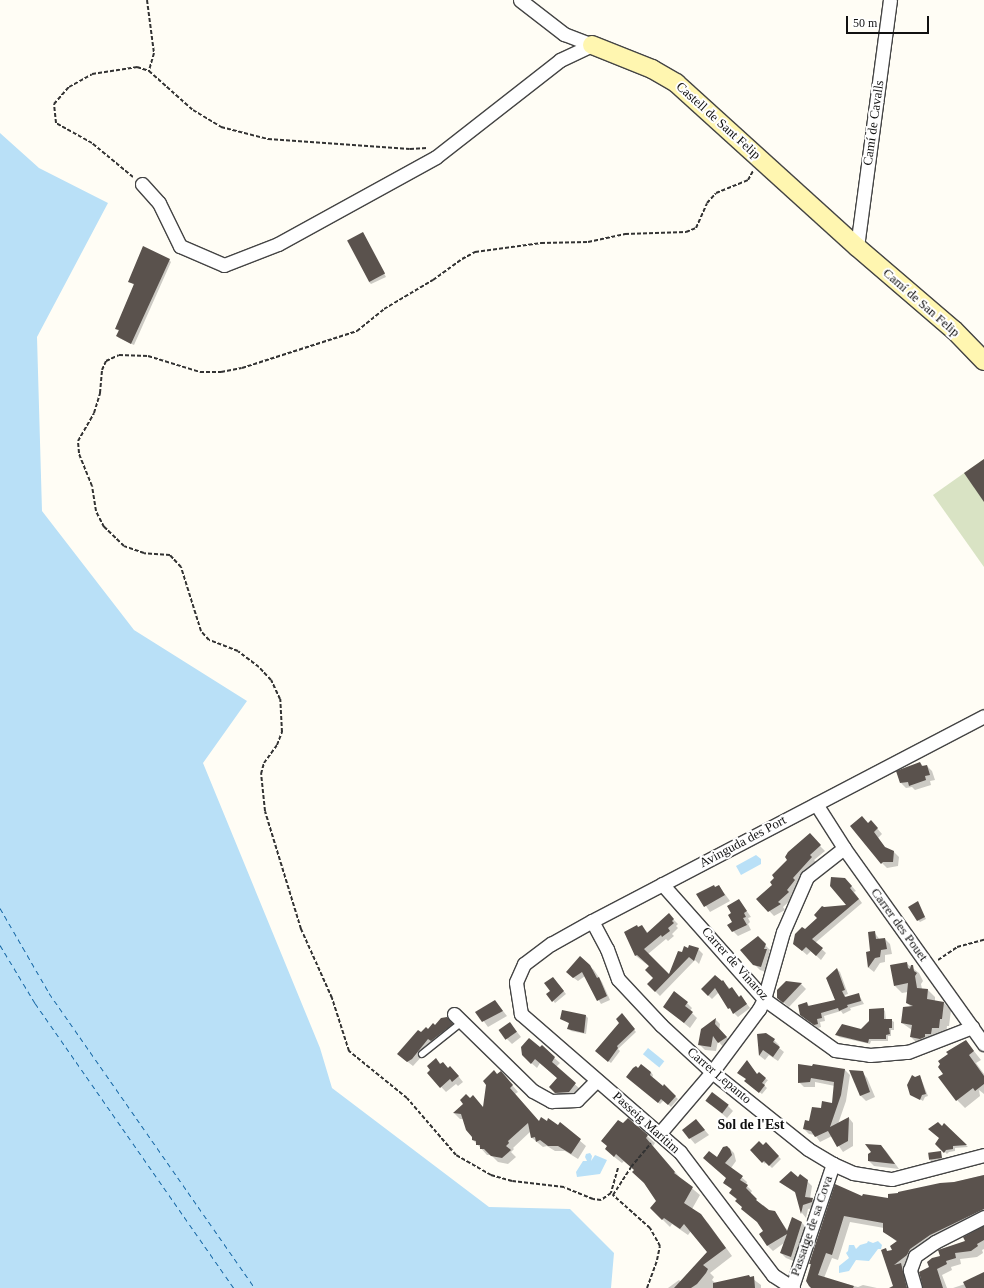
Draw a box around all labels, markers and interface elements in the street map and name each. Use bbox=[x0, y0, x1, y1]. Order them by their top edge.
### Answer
scale bar bbox=[848, 8, 931, 34]
text: 50 m bbox=[853, 16, 877, 30]
street label: Castell de Sant Felip bbox=[673, 79, 763, 163]
street label: Camí de Cavalls bbox=[860, 79, 888, 167]
street label: Camí de San Felip bbox=[880, 265, 962, 341]
street label: Avinguda des Port bbox=[697, 813, 789, 871]
street label: Carrer des Pouet bbox=[867, 885, 931, 965]
street label: Carrer de Vinaroz bbox=[698, 924, 772, 1004]
street label: Carrer Lepanto bbox=[684, 1045, 754, 1107]
street label: Passeig Marítim bbox=[609, 1089, 683, 1157]
district label: Sol de l'Est bbox=[718, 1117, 784, 1133]
street label: Passatge de sa Cova bbox=[788, 1174, 836, 1278]

